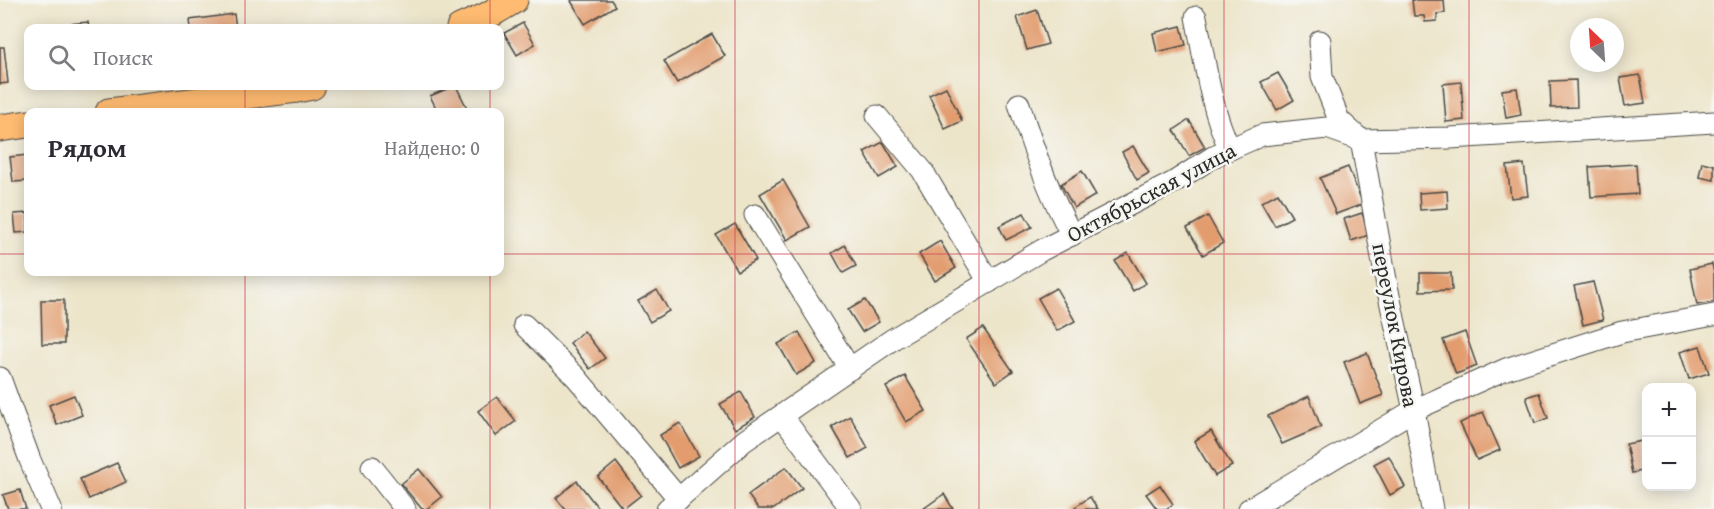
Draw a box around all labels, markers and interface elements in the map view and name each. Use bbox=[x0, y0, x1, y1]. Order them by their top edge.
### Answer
north arrow bbox=[1570, 18, 1624, 72]
search box bbox=[24, 24, 504, 90]
icon: search bbox=[45, 41, 78, 74]
text: Поиск bbox=[93, 41, 153, 73]
text: Рядом bbox=[48, 128, 126, 167]
text: Найдено: 0 bbox=[384, 133, 480, 162]
street label: Октябрьская улица bbox=[1061, 134, 1242, 250]
street label: переулок Кирова bbox=[1364, 240, 1428, 410]
map controls bbox=[1642, 383, 1696, 491]
button: + bbox=[1642, 383, 1696, 437]
button: − bbox=[1642, 437, 1696, 491]

